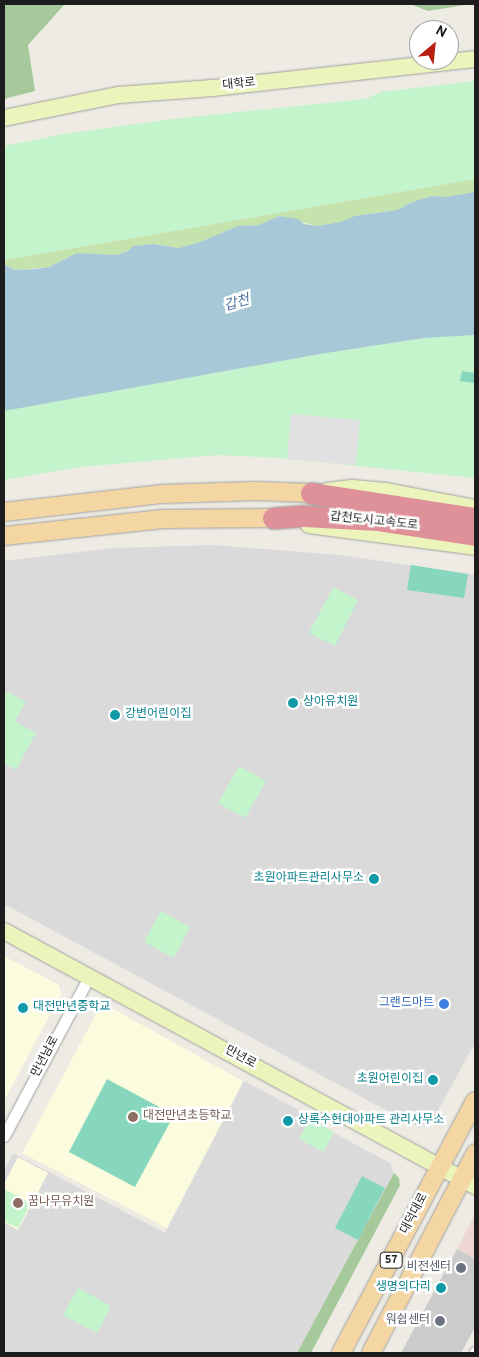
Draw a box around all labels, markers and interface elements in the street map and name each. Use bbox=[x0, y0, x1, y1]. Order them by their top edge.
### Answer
north arrow bbox=[409, 20, 459, 70]
text: N bbox=[432, 22, 449, 42]
street label: 대학로 bbox=[222, 76, 256, 94]
water label: 갑천 bbox=[222, 292, 252, 316]
street label: 갑천도시고속도로 bbox=[329, 510, 419, 534]
place label: 상아유치원 bbox=[303, 696, 358, 710]
marker: 상아유치원 bbox=[287, 697, 299, 709]
place label: 강변어린이집 bbox=[125, 708, 191, 722]
marker: 강변어린이집 bbox=[109, 709, 121, 721]
place label: 초원아파트관리사무소 bbox=[254, 872, 364, 886]
marker: 초원아파트관리사무소 bbox=[368, 873, 380, 885]
place label: 그랜드마트 bbox=[379, 997, 434, 1011]
marker: 그랜드마트 bbox=[438, 998, 450, 1010]
place label: 대전만년중학교 bbox=[33, 1001, 110, 1015]
marker: 대전만년중학교 bbox=[17, 1002, 29, 1014]
street label: 만년남로 bbox=[29, 1034, 63, 1080]
street label: 만년로 bbox=[222, 1044, 258, 1072]
place label: 초원어린이집 bbox=[357, 1073, 423, 1087]
marker: 초원어린이집 bbox=[427, 1074, 439, 1086]
place label: 대전만년초등학교 bbox=[143, 1110, 231, 1124]
marker: 대전만년초등학교 bbox=[127, 1111, 139, 1123]
place label: 상록수현대아파트 관리사무소 bbox=[298, 1114, 444, 1128]
marker: 상록수현대아파트 관리사무소 bbox=[282, 1115, 294, 1127]
street label: 대덕대로 bbox=[398, 1191, 432, 1237]
place label: 꿈나무유치원 bbox=[28, 1196, 94, 1210]
marker: 꿈나무유치원 bbox=[12, 1197, 24, 1209]
road number: 57 bbox=[378, 1252, 404, 1268]
place label: 비전센터 bbox=[407, 1261, 451, 1275]
marker: 비전센터 bbox=[455, 1262, 467, 1274]
place label: 생명의다리 bbox=[376, 1281, 431, 1295]
marker: 생명의다리 bbox=[435, 1282, 447, 1294]
place label: 워쉽센터 bbox=[386, 1314, 430, 1328]
marker: 워쉽센터 bbox=[434, 1315, 446, 1327]

